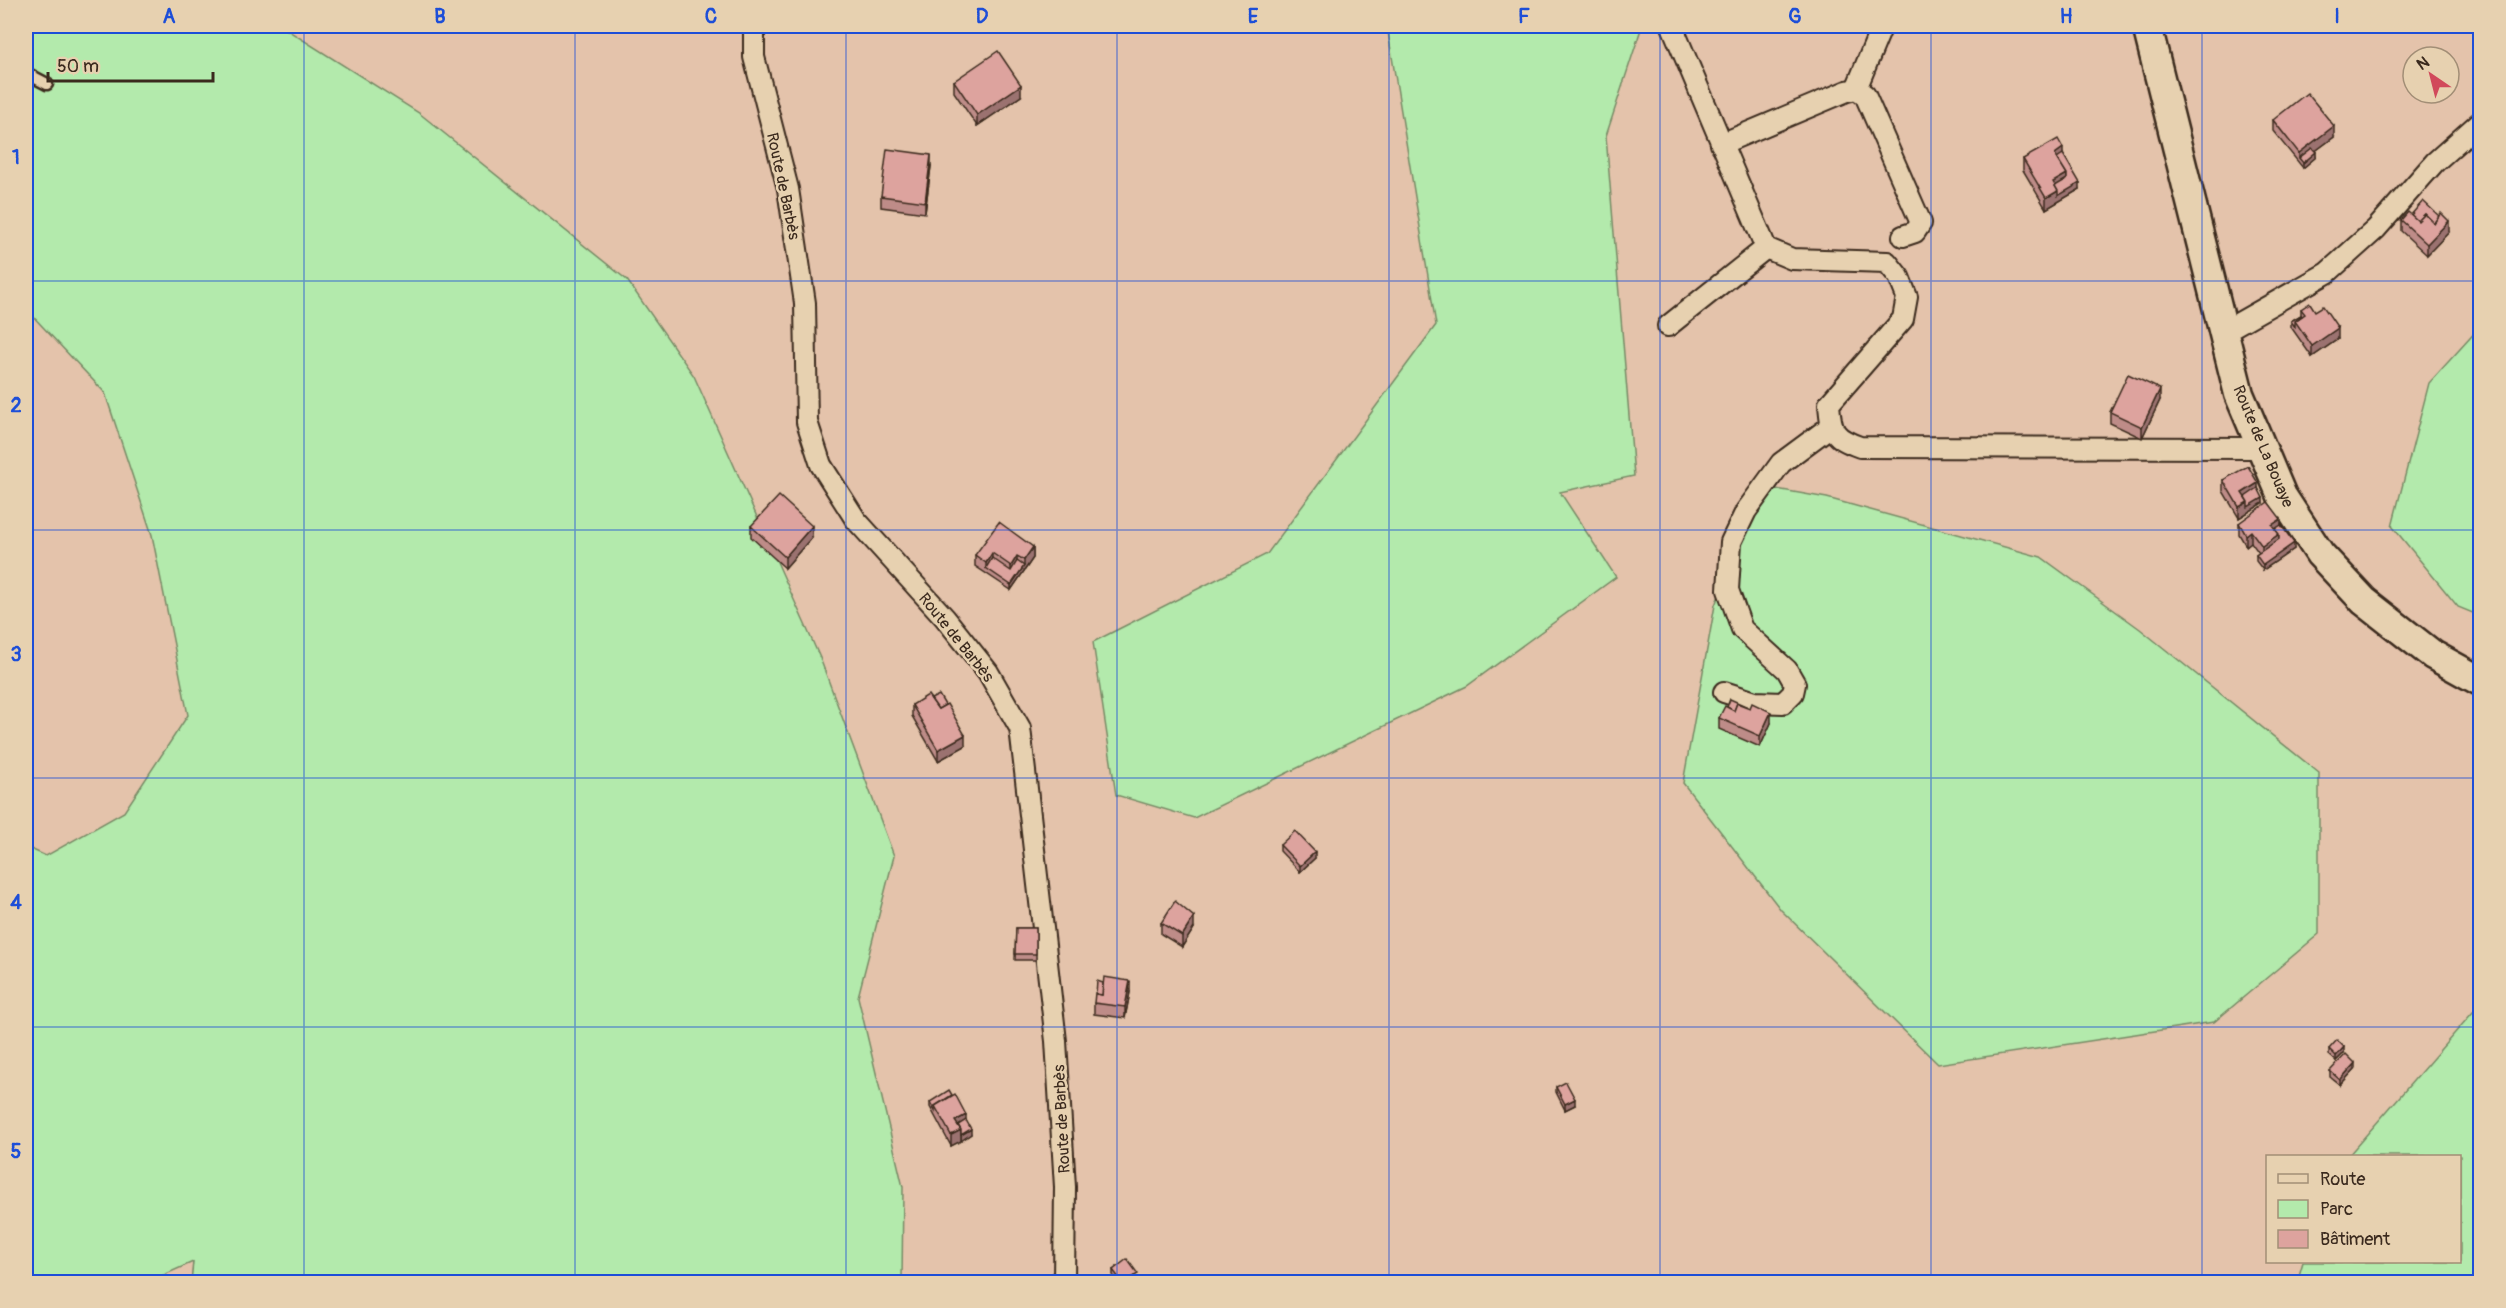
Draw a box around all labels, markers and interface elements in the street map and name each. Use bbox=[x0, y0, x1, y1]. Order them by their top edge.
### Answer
text: A bbox=[163, 4, 176, 29]
text: B bbox=[434, 4, 446, 29]
text: C bbox=[705, 4, 717, 29]
text: D bbox=[976, 4, 989, 29]
text: E bbox=[1248, 4, 1259, 29]
text: F bbox=[1518, 4, 1530, 29]
text: G bbox=[1788, 4, 1802, 29]
text: H bbox=[2060, 4, 2073, 29]
text: I bbox=[2334, 4, 2340, 29]
scale bar bbox=[48, 45, 213, 83]
north arrow bbox=[2401, 45, 2461, 105]
text: N bbox=[2413, 52, 2433, 75]
text: 50 m bbox=[57, 55, 99, 78]
street label: Route de Barbès bbox=[762, 131, 804, 242]
text: 1 bbox=[12, 145, 20, 170]
street label: Route de La Bouaye bbox=[2228, 382, 2298, 511]
text: 2 bbox=[10, 393, 22, 418]
street label: Route de Barbès bbox=[914, 589, 998, 686]
text: 3 bbox=[10, 642, 22, 667]
text: 4 bbox=[10, 890, 22, 915]
street label: Route de Barbès bbox=[1049, 1064, 1075, 1174]
text: 5 bbox=[11, 1139, 22, 1164]
legend bbox=[2266, 1155, 2461, 1263]
text: Route bbox=[2320, 1168, 2365, 1191]
text: Parc bbox=[2320, 1198, 2353, 1221]
text: Bâtiment bbox=[2320, 1228, 2391, 1251]

